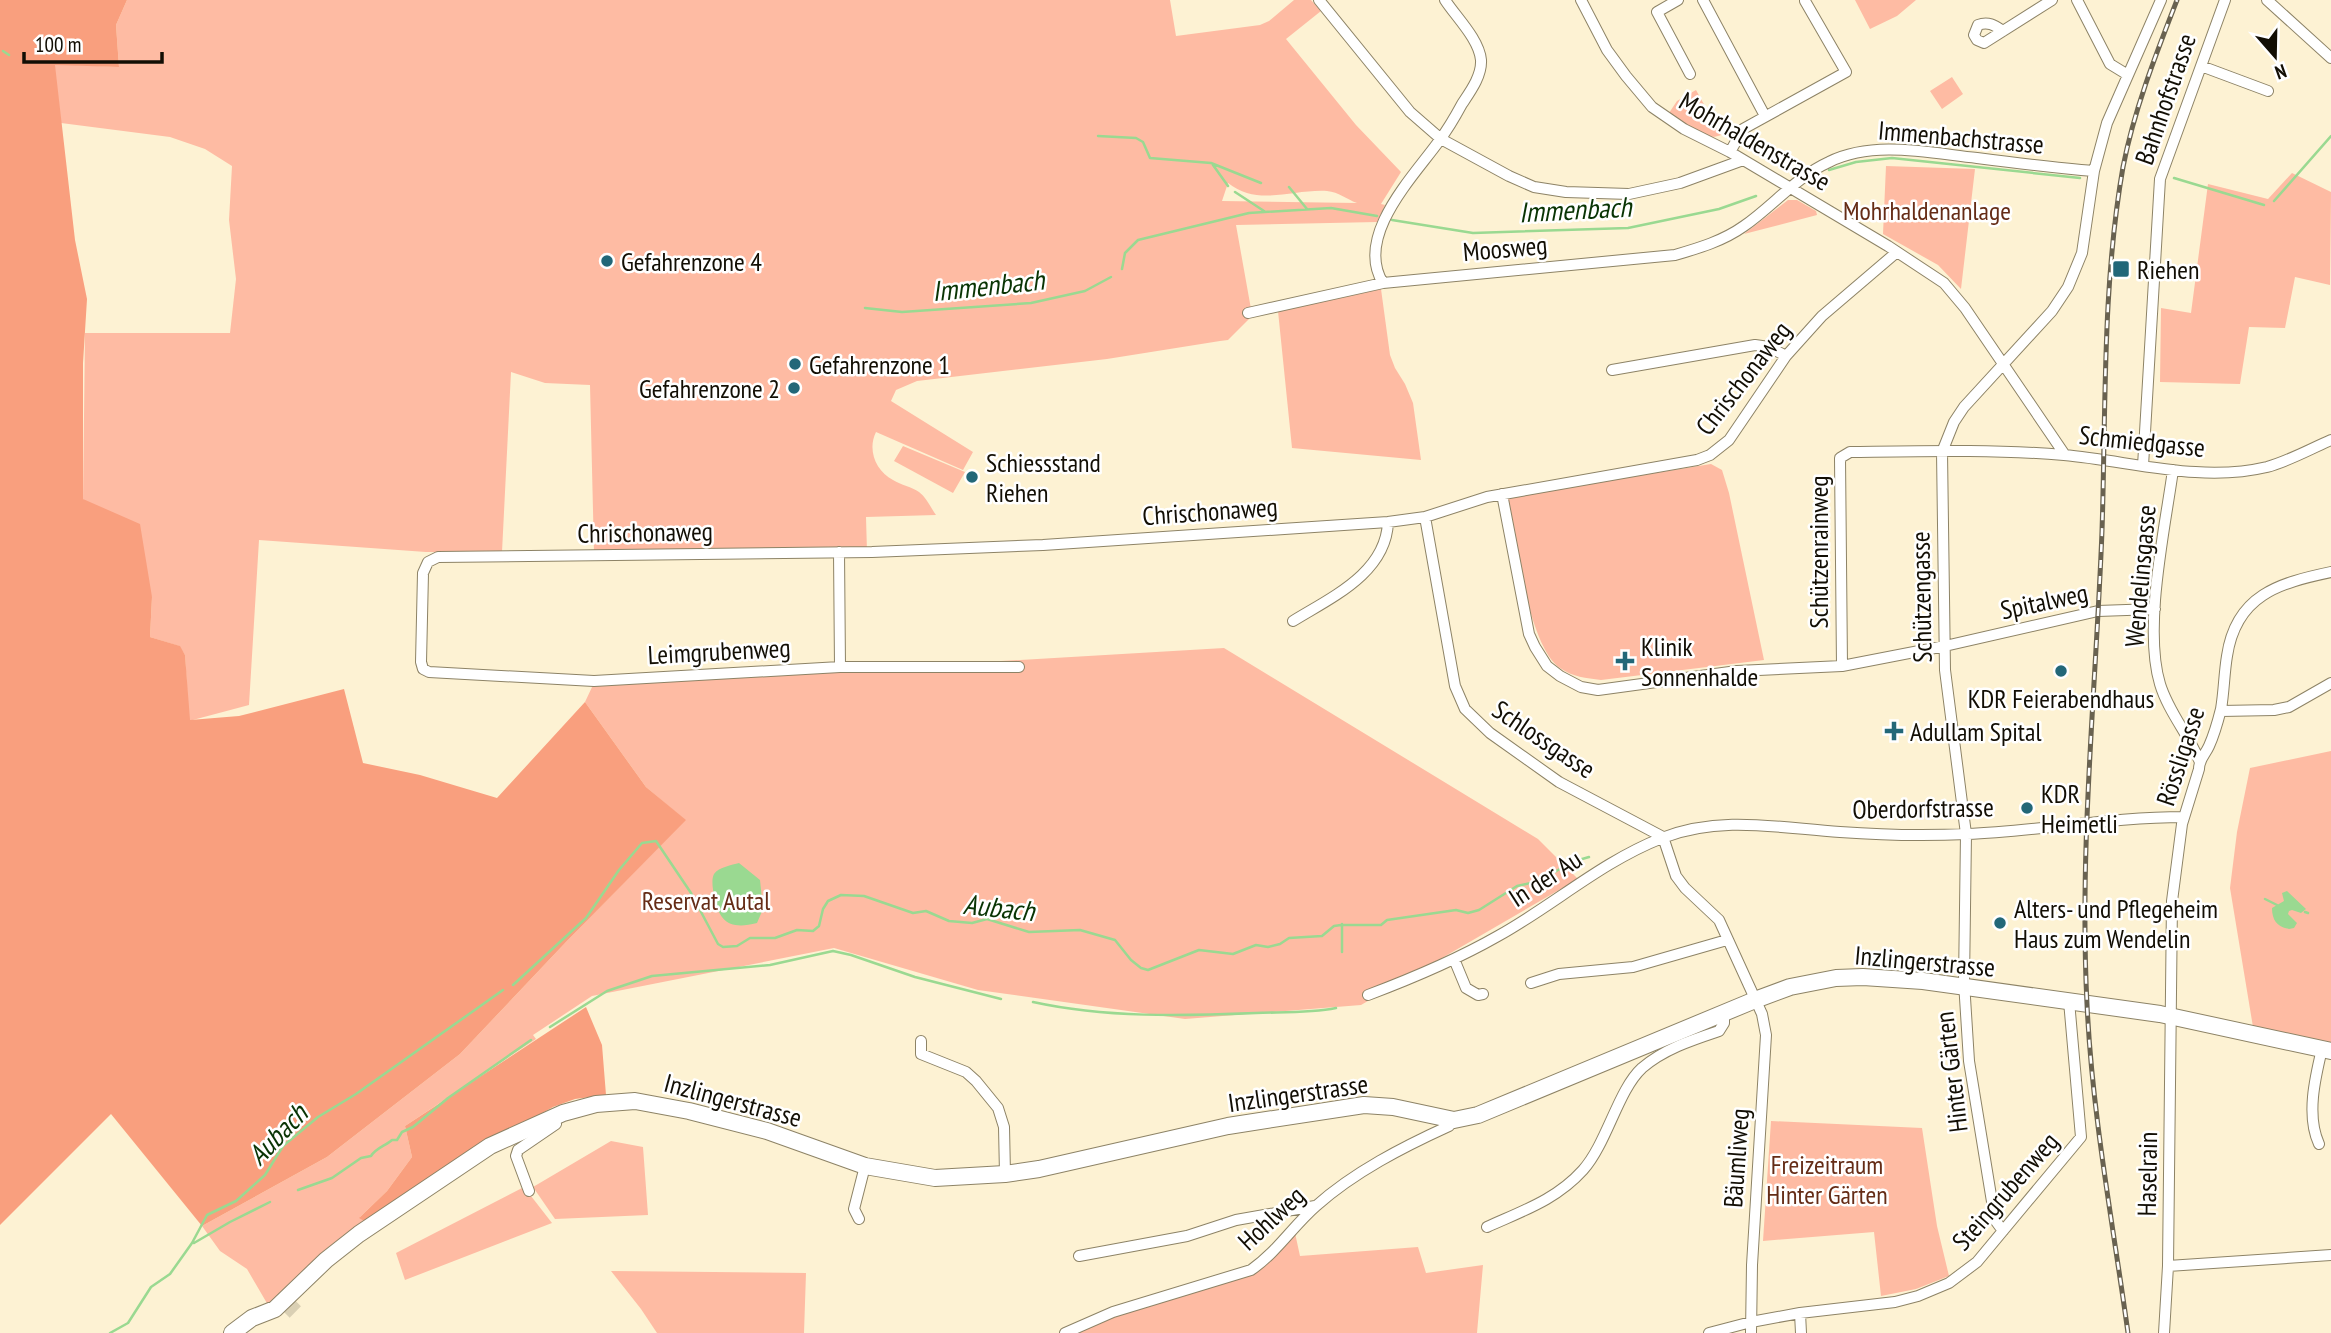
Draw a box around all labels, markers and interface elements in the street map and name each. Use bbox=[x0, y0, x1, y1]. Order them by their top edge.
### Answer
scale bar bbox=[24, 21, 163, 65]
north arrow bbox=[2240, 21, 2310, 91]
street label: Bahnhofstrasse bbox=[2127, 29, 2203, 169]
text: 100 m bbox=[35, 31, 81, 58]
text: N bbox=[2272, 59, 2290, 85]
street label: Mohrhaldenstrasse bbox=[1673, 84, 1837, 198]
street label: Immenbachstrasse bbox=[1877, 113, 2045, 161]
water label: Immenbach bbox=[1518, 187, 1634, 230]
park label: Mohrhaldenanlage bbox=[1843, 194, 2011, 227]
street label: Moosweg bbox=[1461, 228, 1549, 268]
place label: Gefahrenzone 4 bbox=[621, 245, 762, 278]
marker: Gefahrenzone 4 bbox=[599, 253, 615, 269]
place label: Riehen bbox=[2137, 253, 2199, 286]
marker: Riehen bbox=[2111, 259, 2131, 279]
water label: Immenbach bbox=[930, 261, 1048, 309]
street label: Chrischonaweg bbox=[1688, 314, 1798, 442]
place label: Gefahrenzone 1 bbox=[809, 348, 950, 381]
marker: Gefahrenzone 1 bbox=[787, 356, 803, 372]
place label: Gefahrenzone 2 bbox=[639, 372, 780, 405]
marker: Gefahrenzone 2 bbox=[786, 380, 802, 396]
street label: Schmiedgasse bbox=[2077, 418, 2207, 464]
place label: Schiessstand Riehen bbox=[986, 446, 1101, 509]
marker: Schiessstand Riehen bbox=[964, 469, 980, 485]
street label: Schützenrainweg bbox=[1802, 476, 1835, 628]
street label: Chrischonaweg bbox=[1141, 490, 1279, 532]
street label: Wendelinsgasse bbox=[2117, 504, 2163, 648]
street label: Chrischonaweg bbox=[577, 514, 713, 550]
street label: Schützengasse bbox=[1903, 531, 1939, 663]
street label: Spitalweg bbox=[1997, 576, 2091, 626]
place label: Klinik Sonnenhalde bbox=[1641, 630, 1758, 693]
street label: Leimgrubenweg bbox=[647, 631, 791, 671]
marker: Klinik Sonnenhalde bbox=[1615, 651, 1635, 671]
marker: KDR Feierabendhaus bbox=[2053, 663, 2069, 679]
place label: KDR Feierabendhaus bbox=[1968, 682, 2154, 715]
street label: Schlossgasse bbox=[1486, 693, 1602, 785]
street label: Rössligasse bbox=[2149, 702, 2211, 810]
place label: Adullam Spital bbox=[1910, 715, 2041, 748]
marker: Adullam Spital bbox=[1884, 721, 1904, 741]
place label: KDR Heimetli bbox=[2041, 777, 2118, 840]
street label: Oberdorfstrasse bbox=[1852, 790, 1994, 826]
marker: KDR Heimetli bbox=[2019, 800, 2035, 816]
street label: In der Au bbox=[1502, 842, 1588, 914]
park label: Reservat Autal bbox=[642, 884, 770, 917]
water label: Aubach bbox=[962, 885, 1038, 929]
place label: Alters- und Pflegeheim Haus zum Wendelin bbox=[2014, 892, 2218, 955]
marker: Alters- und Pflegeheim Haus zum Wendelin bbox=[1992, 915, 2008, 931]
street label: Inzlingerstrasse bbox=[1853, 938, 1997, 984]
street label: Hinter Gärten bbox=[1927, 1010, 1975, 1134]
street label: Inzlingerstrasse bbox=[661, 1066, 805, 1134]
street label: Inzlingerstrasse bbox=[1226, 1067, 1370, 1119]
water label: Aubach bbox=[239, 1094, 316, 1172]
street label: Bäumliweg bbox=[1716, 1107, 1756, 1209]
street label: Steingrubenweg bbox=[1945, 1125, 2065, 1257]
street label: Haselrain bbox=[2130, 1131, 2164, 1217]
park label: Freizeitraum Hinter Gärten bbox=[1766, 1148, 1888, 1211]
street label: Hohlweg bbox=[1231, 1179, 1311, 1257]

